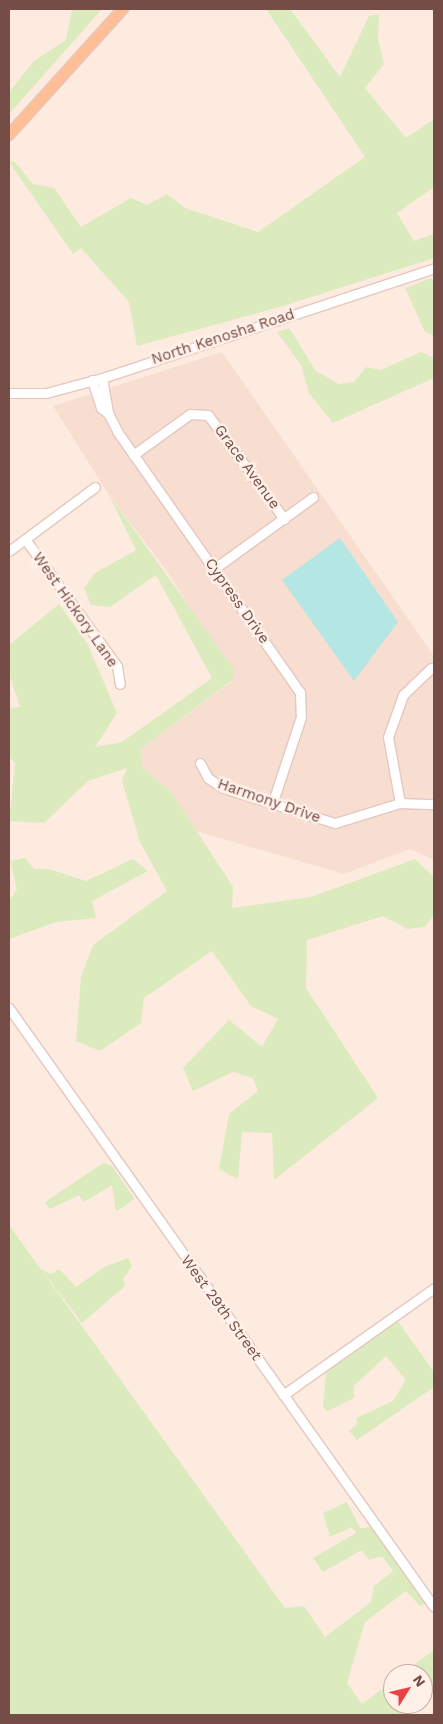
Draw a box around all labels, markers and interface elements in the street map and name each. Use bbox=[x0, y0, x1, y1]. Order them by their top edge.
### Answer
street label: North Kenosha Road bbox=[149, 305, 297, 369]
street label: Grace Avenue bbox=[210, 421, 284, 513]
street label: West Hickory Lane bbox=[28, 549, 122, 671]
street label: Cypress Drive bbox=[201, 555, 273, 647]
street label: Harmony Drive bbox=[215, 775, 323, 827]
street label: West 29th Street bbox=[177, 1252, 265, 1364]
north arrow bbox=[383, 1664, 433, 1714]
text: N bbox=[410, 1672, 429, 1690]

